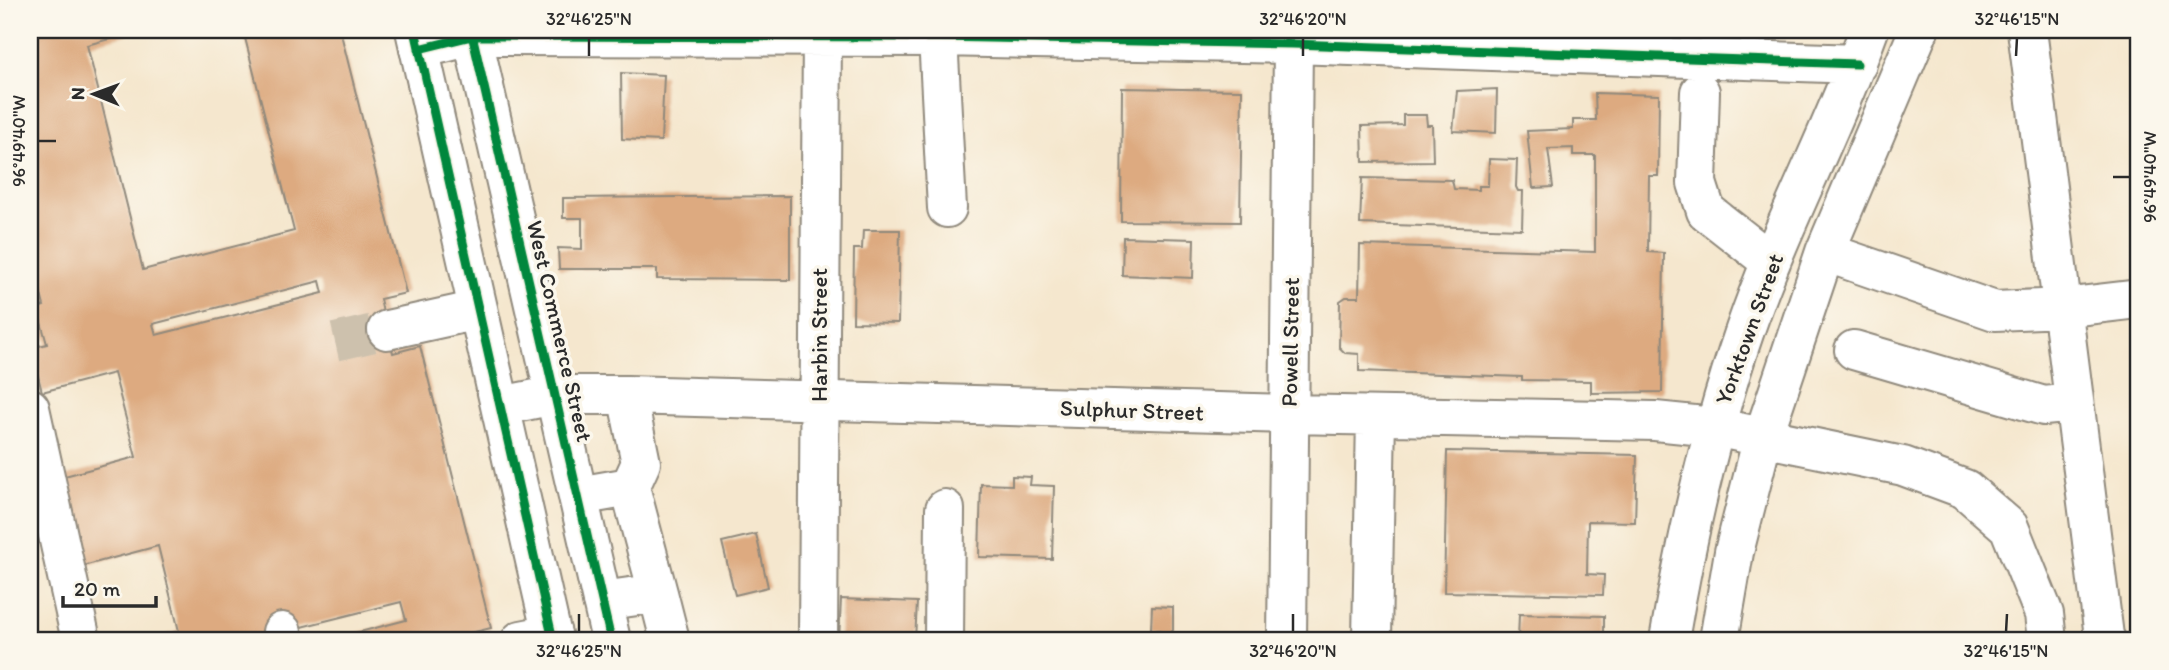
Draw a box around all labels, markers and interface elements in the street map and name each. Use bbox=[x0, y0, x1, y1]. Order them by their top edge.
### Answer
text: 32°46'25"N bbox=[546, 8, 632, 30]
text: 32°46'20"N bbox=[1259, 8, 1347, 30]
text: 32°46'15"N bbox=[1975, 8, 2059, 30]
north arrow bbox=[60, 60, 130, 130]
text: N bbox=[66, 87, 89, 100]
text: 96°49'40"W bbox=[8, 95, 30, 187]
text: 96°49'40"W bbox=[2139, 131, 2161, 223]
street label: West Commerce Street bbox=[521, 217, 599, 445]
street label: Yorktown Street bbox=[1709, 249, 1789, 408]
street label: Harbin Street bbox=[805, 268, 833, 402]
street label: Powell Street bbox=[1275, 277, 1305, 407]
street label: Sulphur Street bbox=[1060, 393, 1204, 427]
scale bar bbox=[63, 565, 156, 609]
text: 20 m bbox=[74, 576, 121, 601]
text: 32°46'25"N bbox=[536, 640, 622, 662]
text: 32°46'20"N bbox=[1249, 640, 1337, 662]
text: 32°46'15"N bbox=[1964, 640, 2048, 662]

